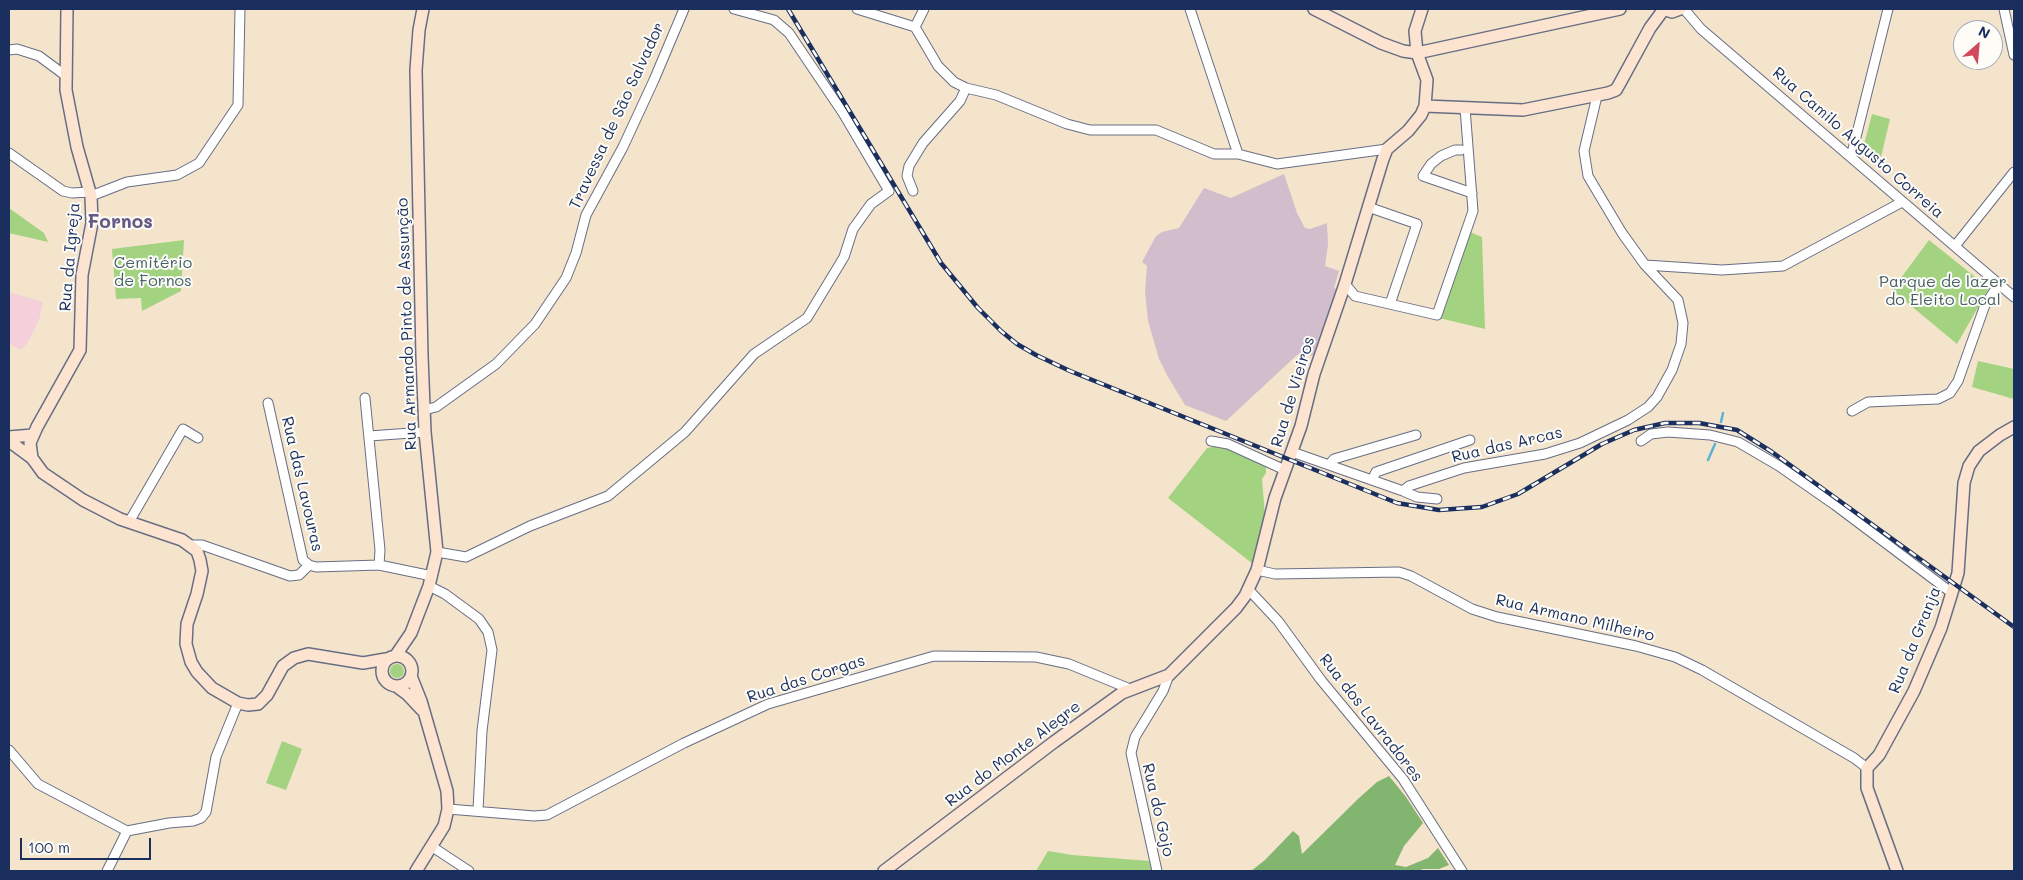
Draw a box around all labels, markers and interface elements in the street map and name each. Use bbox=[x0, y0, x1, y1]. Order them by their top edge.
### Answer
street label: Travessa de São Salvador bbox=[565, 20, 669, 212]
north arrow bbox=[1953, 20, 2003, 70]
text: N bbox=[1976, 21, 1994, 43]
street label: Rua Camilo Augusto Correia bbox=[1768, 63, 1948, 223]
street label: Rua Armando Pinto de Assunção bbox=[393, 197, 421, 451]
street label: Rua da Igreja bbox=[56, 202, 84, 312]
district label: Fornos bbox=[87, 211, 153, 233]
park label: Cemitério de Fornos bbox=[114, 253, 192, 291]
park label: Parque de lazer do Eleito Local bbox=[1879, 272, 2007, 310]
street label: Rua de Vieiros bbox=[1267, 334, 1319, 450]
street label: Rua das Lavouras bbox=[277, 415, 327, 553]
street label: Rua das Arcas bbox=[1450, 423, 1564, 467]
street label: Rua da Granja bbox=[1885, 584, 1945, 696]
street label: Rua Armano Milheiro bbox=[1494, 590, 1656, 646]
street label: Rua dos Lavradores bbox=[1315, 650, 1427, 786]
street label: Rua das Corgas bbox=[745, 651, 867, 707]
street label: Rua do Monte Alegre bbox=[942, 697, 1084, 811]
street label: Rua do Gojo bbox=[1138, 762, 1178, 858]
scale bar bbox=[22, 828, 154, 860]
text: 100 m bbox=[28, 837, 70, 857]

